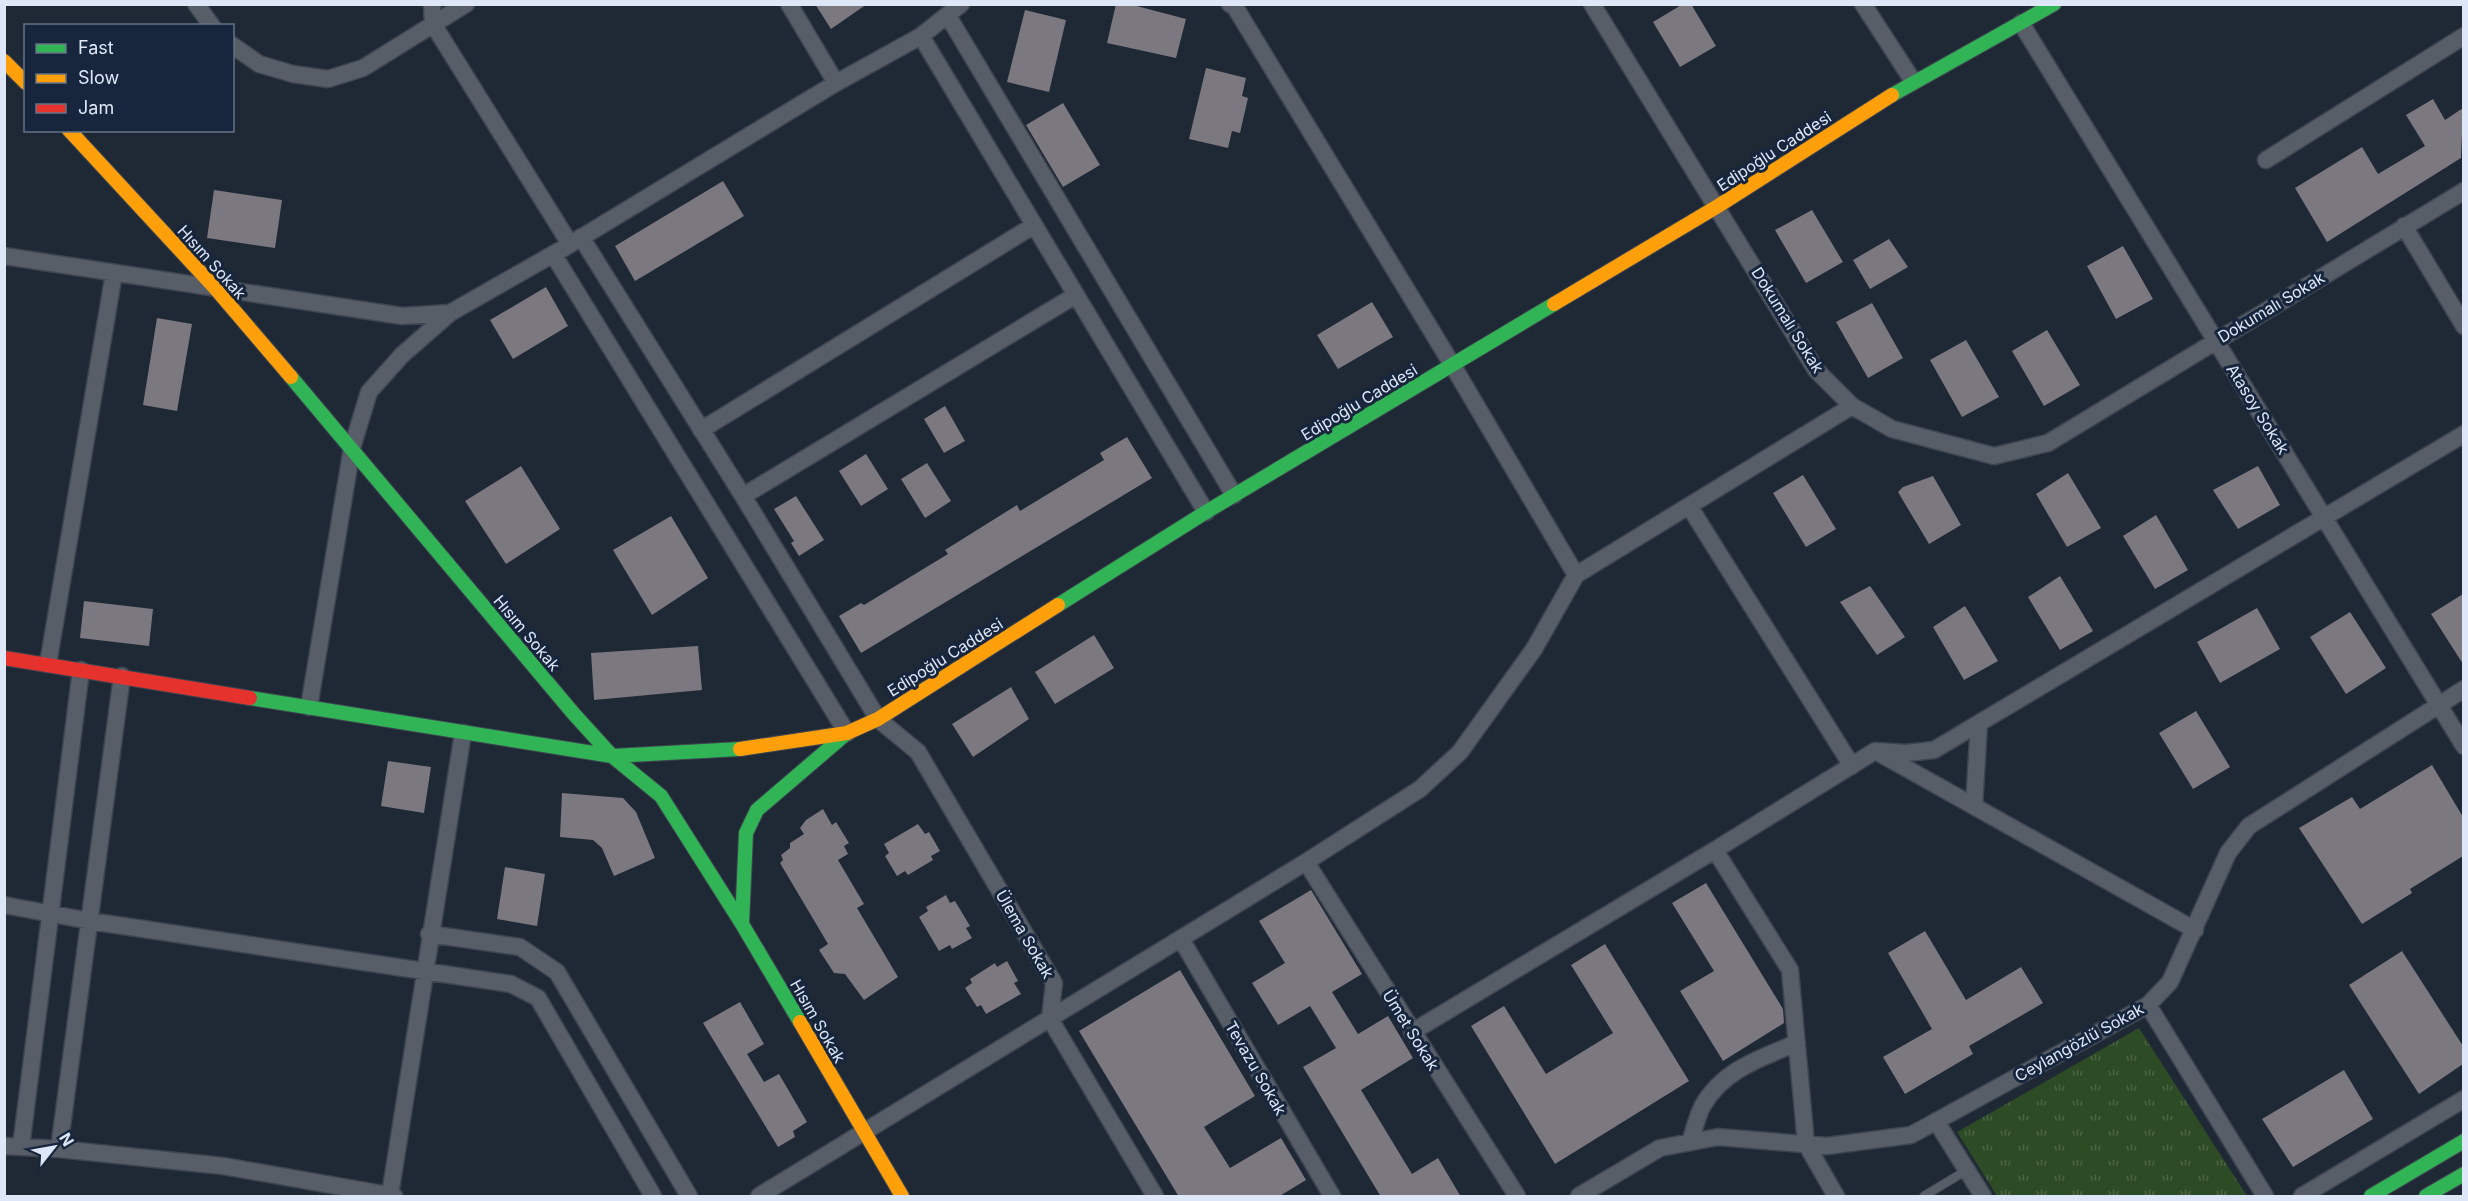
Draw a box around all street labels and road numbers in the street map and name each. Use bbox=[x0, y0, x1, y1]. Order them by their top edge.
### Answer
street label: Edipoğlu Caddesi bbox=[1713, 107, 1835, 195]
street label: Hısım Sokak bbox=[173, 221, 251, 303]
street label: Dokumalı Sokak bbox=[1747, 263, 1829, 377]
street label: Dokumalı Sokak bbox=[2214, 267, 2328, 347]
street label: Edipoğlu Caddesi bbox=[1297, 359, 1421, 445]
street label: Atasoy Sokak bbox=[2222, 360, 2294, 458]
street label: Hısım Sokak bbox=[489, 591, 565, 675]
street label: Edipoğlu Caddesi bbox=[884, 613, 1006, 701]
street label: Ülema Sokak bbox=[992, 886, 1059, 982]
street label: Hısım Sokak bbox=[786, 976, 850, 1066]
street label: Ümet Sokak bbox=[1378, 986, 1444, 1074]
street label: Ceylangözlü Sokak bbox=[2011, 998, 2147, 1086]
street label: Tevazu Sokak bbox=[1221, 1017, 1291, 1119]

